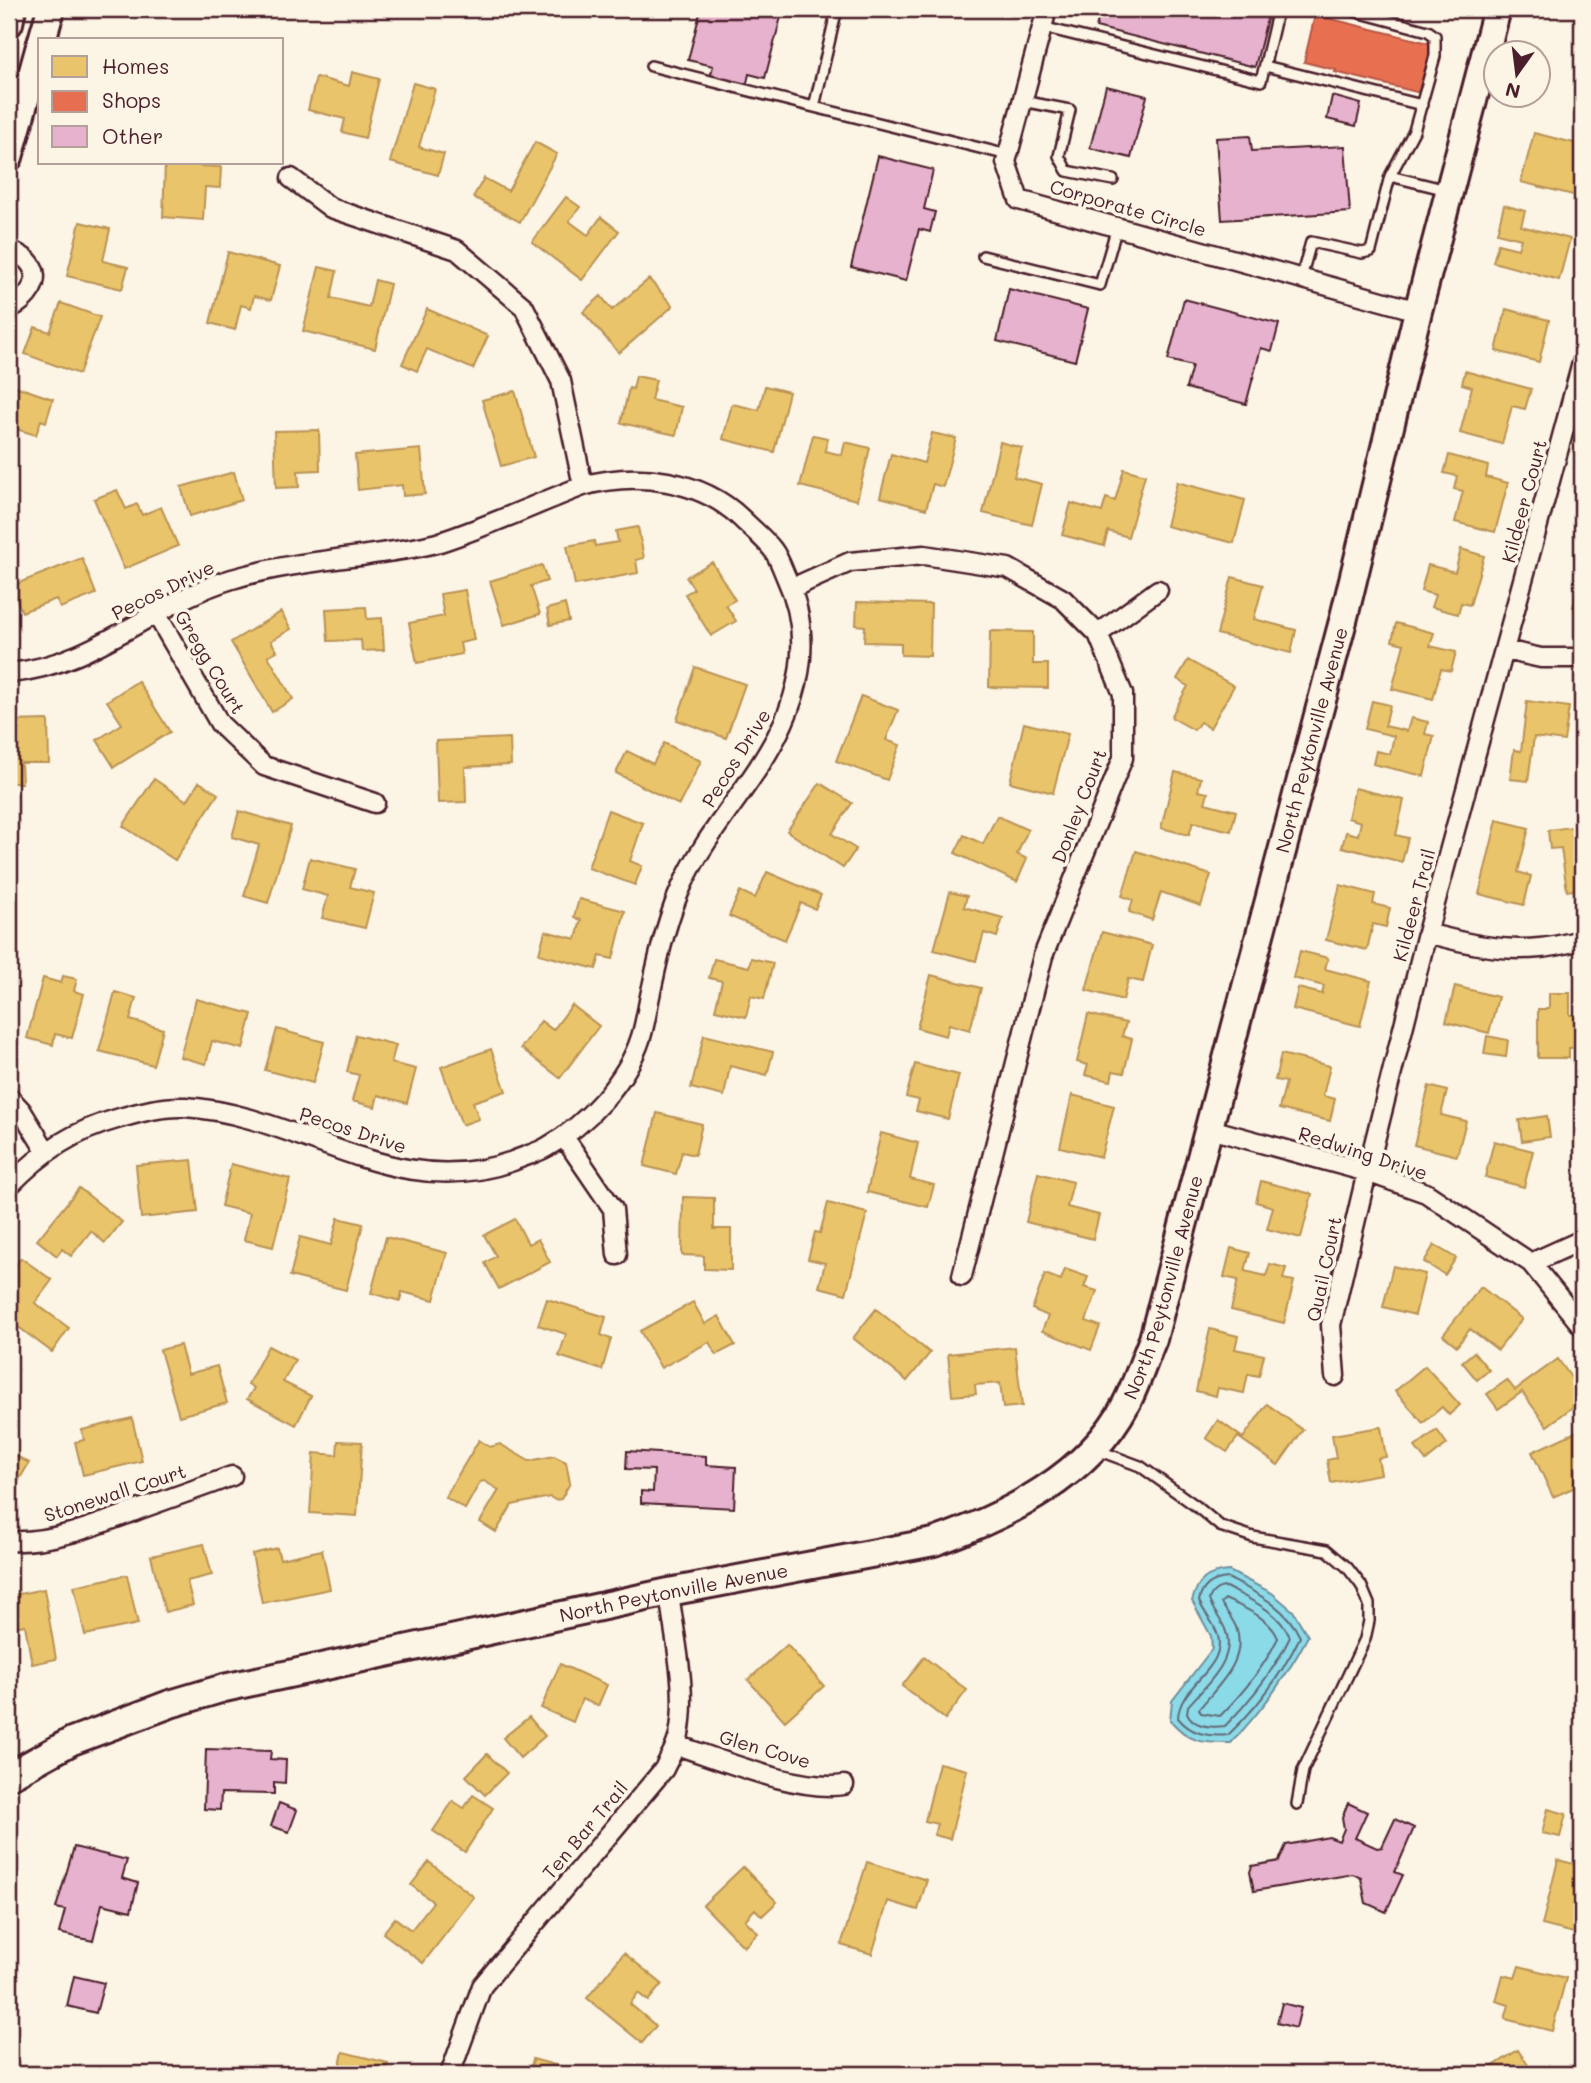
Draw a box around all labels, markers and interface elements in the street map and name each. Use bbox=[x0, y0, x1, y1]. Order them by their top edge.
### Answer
legend bbox=[38, 38, 284, 164]
north arrow bbox=[1482, 38, 1552, 108]
text: Homes bbox=[102, 52, 169, 79]
text: N bbox=[1503, 77, 1523, 105]
text: Shops bbox=[102, 86, 161, 113]
text: Other bbox=[102, 122, 163, 149]
street label: Corporate Circle bbox=[1047, 173, 1209, 242]
street label: Kildeer Court bbox=[1495, 437, 1552, 565]
street label: Pecos Drive bbox=[107, 554, 218, 625]
street label: Gregg Court bbox=[170, 605, 251, 718]
street label: North Peytonville Avenue bbox=[1269, 624, 1353, 856]
street label: Pecos Drive bbox=[695, 704, 776, 812]
street label: Donley Court bbox=[1045, 745, 1112, 867]
street label: Kildeer Trail bbox=[1386, 846, 1441, 964]
street label: Pecos Drive bbox=[296, 1100, 410, 1159]
street label: Redwing Drive bbox=[1295, 1120, 1431, 1185]
street label: North Peytonville Avenue bbox=[1117, 1172, 1208, 1403]
street label: Quail Court bbox=[1300, 1214, 1347, 1324]
street label: Stonewall Court bbox=[41, 1458, 189, 1527]
street label: North Peytonville Avenue bbox=[557, 1557, 790, 1627]
street label: Glen Cove bbox=[717, 1724, 814, 1773]
street label: Ten Bar Trail bbox=[536, 1775, 633, 1884]

